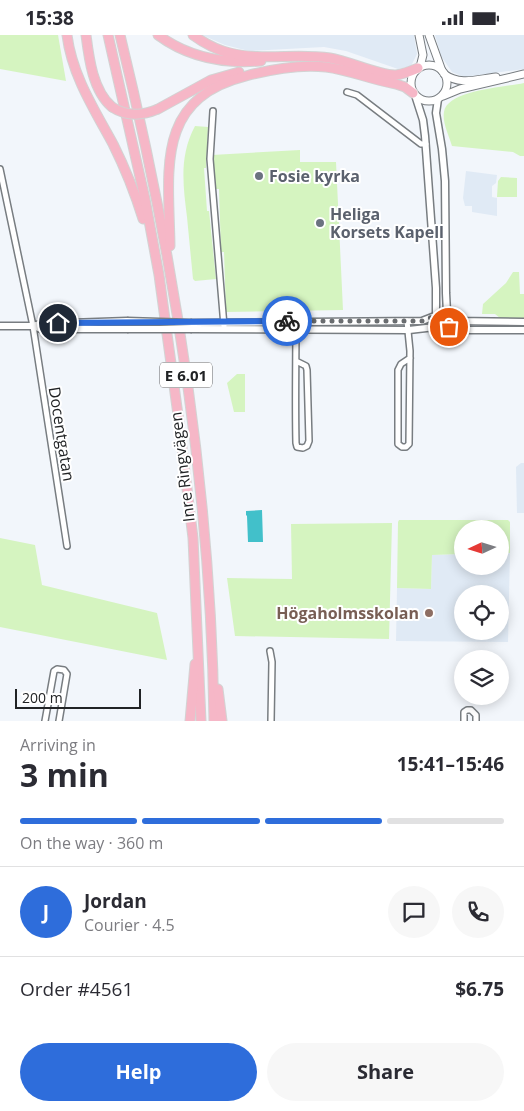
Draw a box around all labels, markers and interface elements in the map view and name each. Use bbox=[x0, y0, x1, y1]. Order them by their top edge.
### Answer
text: 15:38 bbox=[25, 5, 74, 31]
place label: Fosie kyrka bbox=[269, 165, 360, 187]
marker: Fosie kyrka bbox=[253, 170, 265, 182]
place label: Heliga Korsets Kapell bbox=[330, 203, 444, 243]
marker: Heliga Korsets Kapell bbox=[314, 217, 326, 229]
courier bbox=[262, 296, 312, 346]
pin bbox=[37, 302, 79, 344]
pin bbox=[428, 306, 470, 348]
icon: bike bbox=[273, 307, 301, 335]
icon: home bbox=[44, 309, 72, 337]
icon: bag bbox=[435, 313, 463, 341]
road number: E 6.01 bbox=[160, 363, 212, 387]
street label: Docentgatan bbox=[44, 385, 80, 483]
street label: Inre Ringvägen bbox=[164, 411, 200, 523]
north arrow bbox=[454, 520, 509, 575]
map controls bbox=[454, 520, 509, 705]
button: locate bbox=[454, 585, 509, 640]
place label: Högaholmsskolan bbox=[276, 602, 419, 624]
marker: Högaholmsskolan bbox=[423, 607, 435, 619]
button: layers bbox=[454, 650, 509, 705]
scale bar bbox=[15, 686, 141, 709]
text: 200 m bbox=[22, 688, 63, 707]
text: Arriving in bbox=[20, 734, 96, 756]
text: 15:41–15:46 bbox=[397, 751, 504, 777]
text: 3 min bbox=[20, 753, 109, 796]
text: On the way · 360 m bbox=[20, 832, 163, 854]
button: chat bbox=[388, 886, 440, 938]
button: phone bbox=[452, 886, 504, 938]
text: Jordan bbox=[84, 888, 147, 914]
text: J bbox=[43, 899, 49, 925]
text: Courier · 4.5 bbox=[84, 914, 175, 936]
text: Order #4561 bbox=[20, 976, 133, 1002]
text: $6.75 bbox=[455, 976, 504, 1002]
button: Help bbox=[20, 1043, 257, 1101]
button: Share bbox=[267, 1043, 504, 1101]

